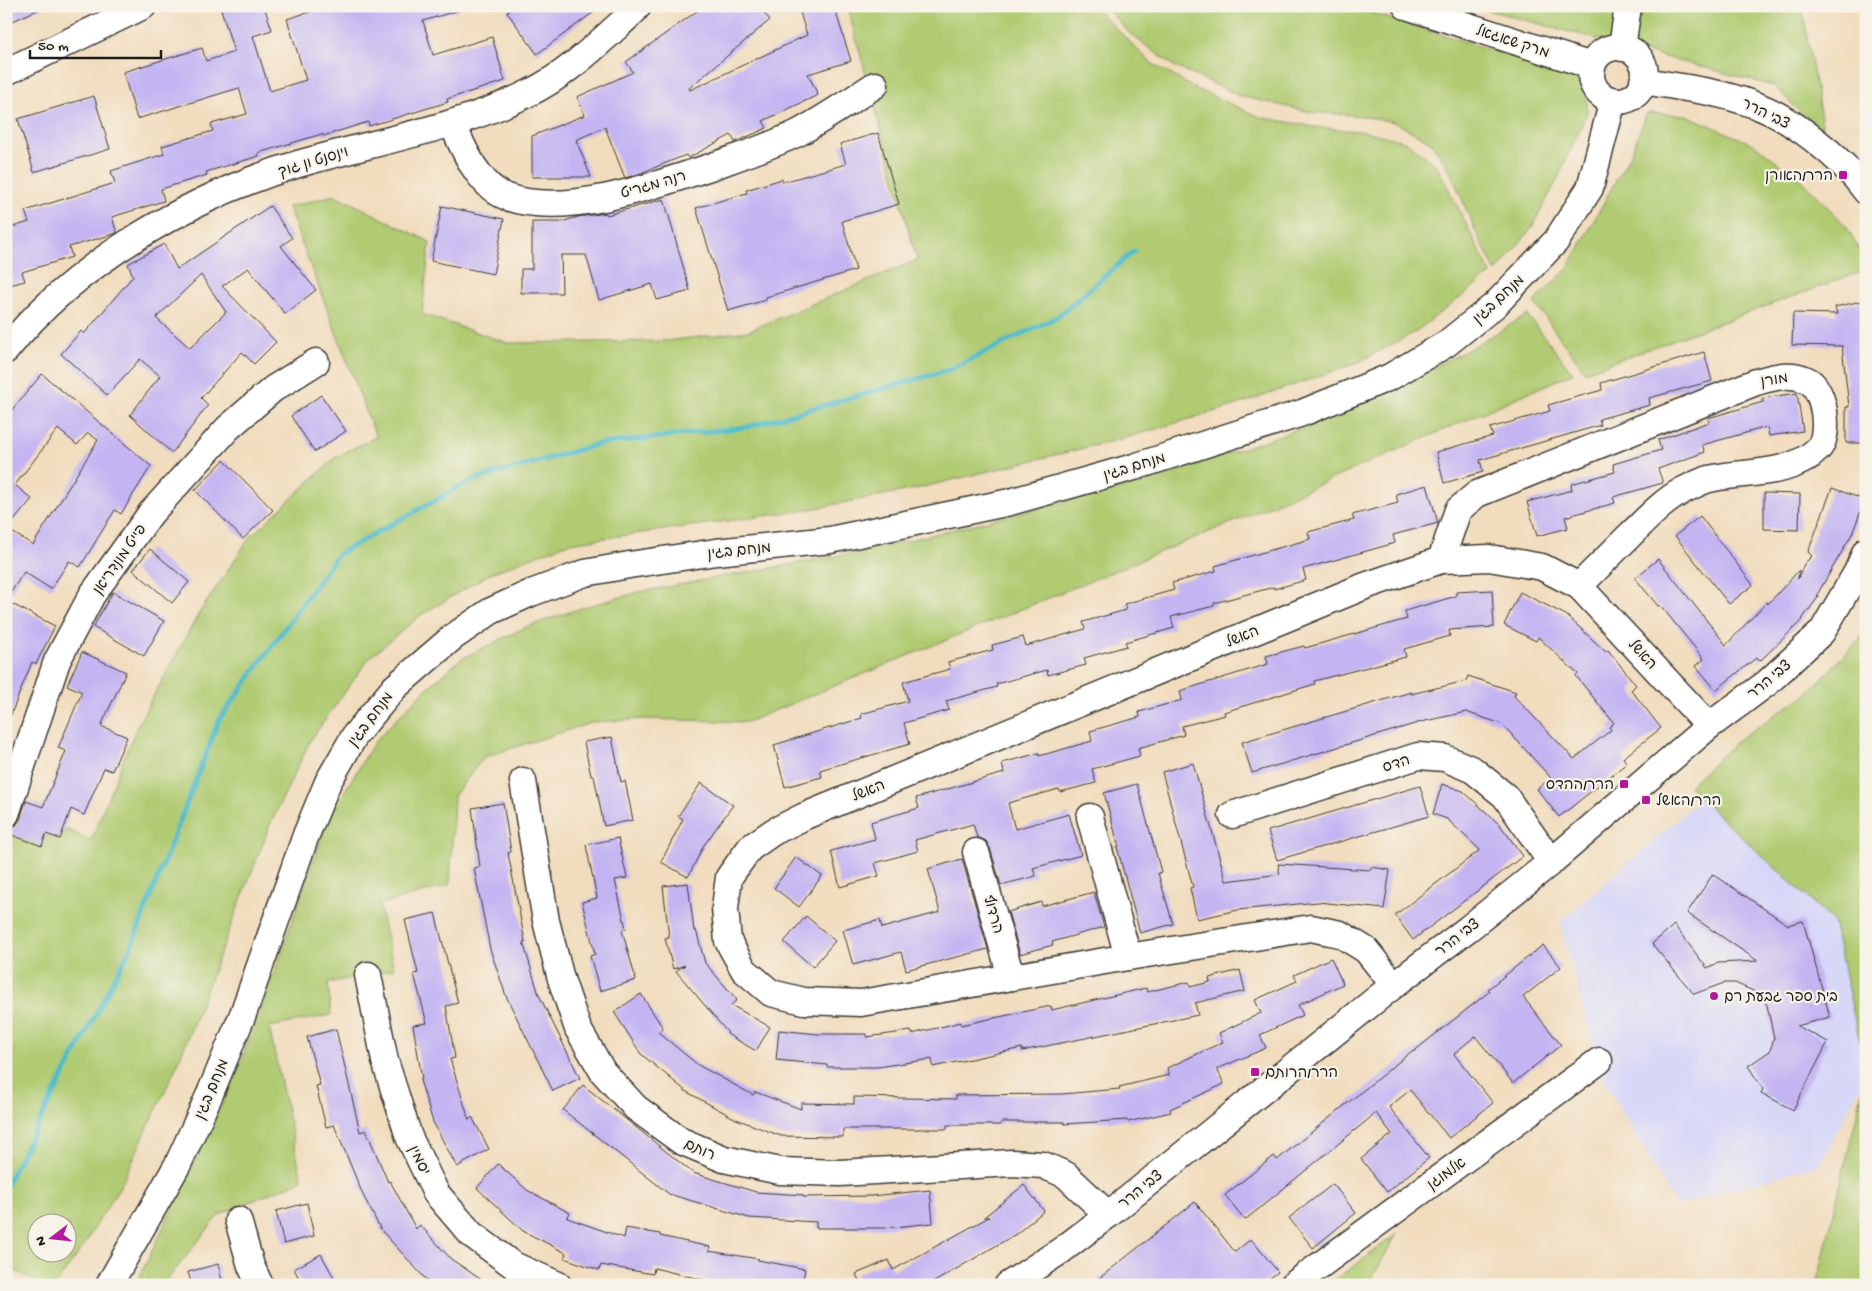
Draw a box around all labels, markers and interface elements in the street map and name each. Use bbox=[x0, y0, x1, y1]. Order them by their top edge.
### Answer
street label: מרק שאגאל bbox=[1473, 22, 1552, 63]
scale bar bbox=[30, 28, 161, 60]
text: 50 m bbox=[38, 38, 69, 56]
street label: צבי הרר bbox=[1738, 95, 1792, 134]
street label: וינסנט ון גוך bbox=[276, 144, 351, 182]
street label: רנה מגריט bbox=[619, 168, 688, 204]
place label: הרר/האורן bbox=[1765, 168, 1833, 186]
marker: הרר/האורן bbox=[1837, 169, 1849, 181]
street label: מנחם בגין bbox=[1470, 272, 1529, 329]
street label: מורן bbox=[1759, 370, 1789, 392]
street label: מנחם בגין bbox=[1101, 450, 1168, 486]
street label: פייט מונדריאן bbox=[90, 522, 151, 599]
street label: מנחם בגין bbox=[706, 540, 772, 564]
street label: האשל bbox=[1223, 622, 1262, 653]
street label: האשל bbox=[1623, 636, 1660, 674]
street label: צבי הרר bbox=[1745, 657, 1796, 704]
street label: מנחם בגין bbox=[345, 689, 398, 751]
street label: הדס bbox=[1381, 752, 1413, 778]
street label: האשל bbox=[849, 776, 888, 807]
place label: הרר/ההדס bbox=[1546, 777, 1614, 795]
marker: הרר/ההדס bbox=[1618, 778, 1630, 790]
place label: הרר/האשל bbox=[1656, 792, 1721, 811]
marker: הרר/האשל bbox=[1640, 794, 1652, 806]
street label: הרדוף bbox=[978, 893, 1007, 936]
street label: צבי הרר bbox=[1432, 916, 1484, 961]
place label: בית ספר גבעת רם bbox=[1724, 989, 1838, 1007]
marker: בית ספר גבעת רם bbox=[1708, 990, 1720, 1002]
street label: מנחם בגין bbox=[192, 1057, 234, 1123]
place label: הרר/הרותם bbox=[1265, 1065, 1338, 1083]
marker: הרר/הרותם bbox=[1249, 1066, 1261, 1078]
street label: רותם bbox=[681, 1136, 718, 1166]
street label: יסמין bbox=[403, 1143, 433, 1179]
street label: אלמוגן bbox=[1424, 1153, 1470, 1195]
street label: צבי הרר bbox=[1116, 1167, 1167, 1214]
north arrow bbox=[28, 1214, 78, 1264]
text: N bbox=[32, 1234, 51, 1248]

